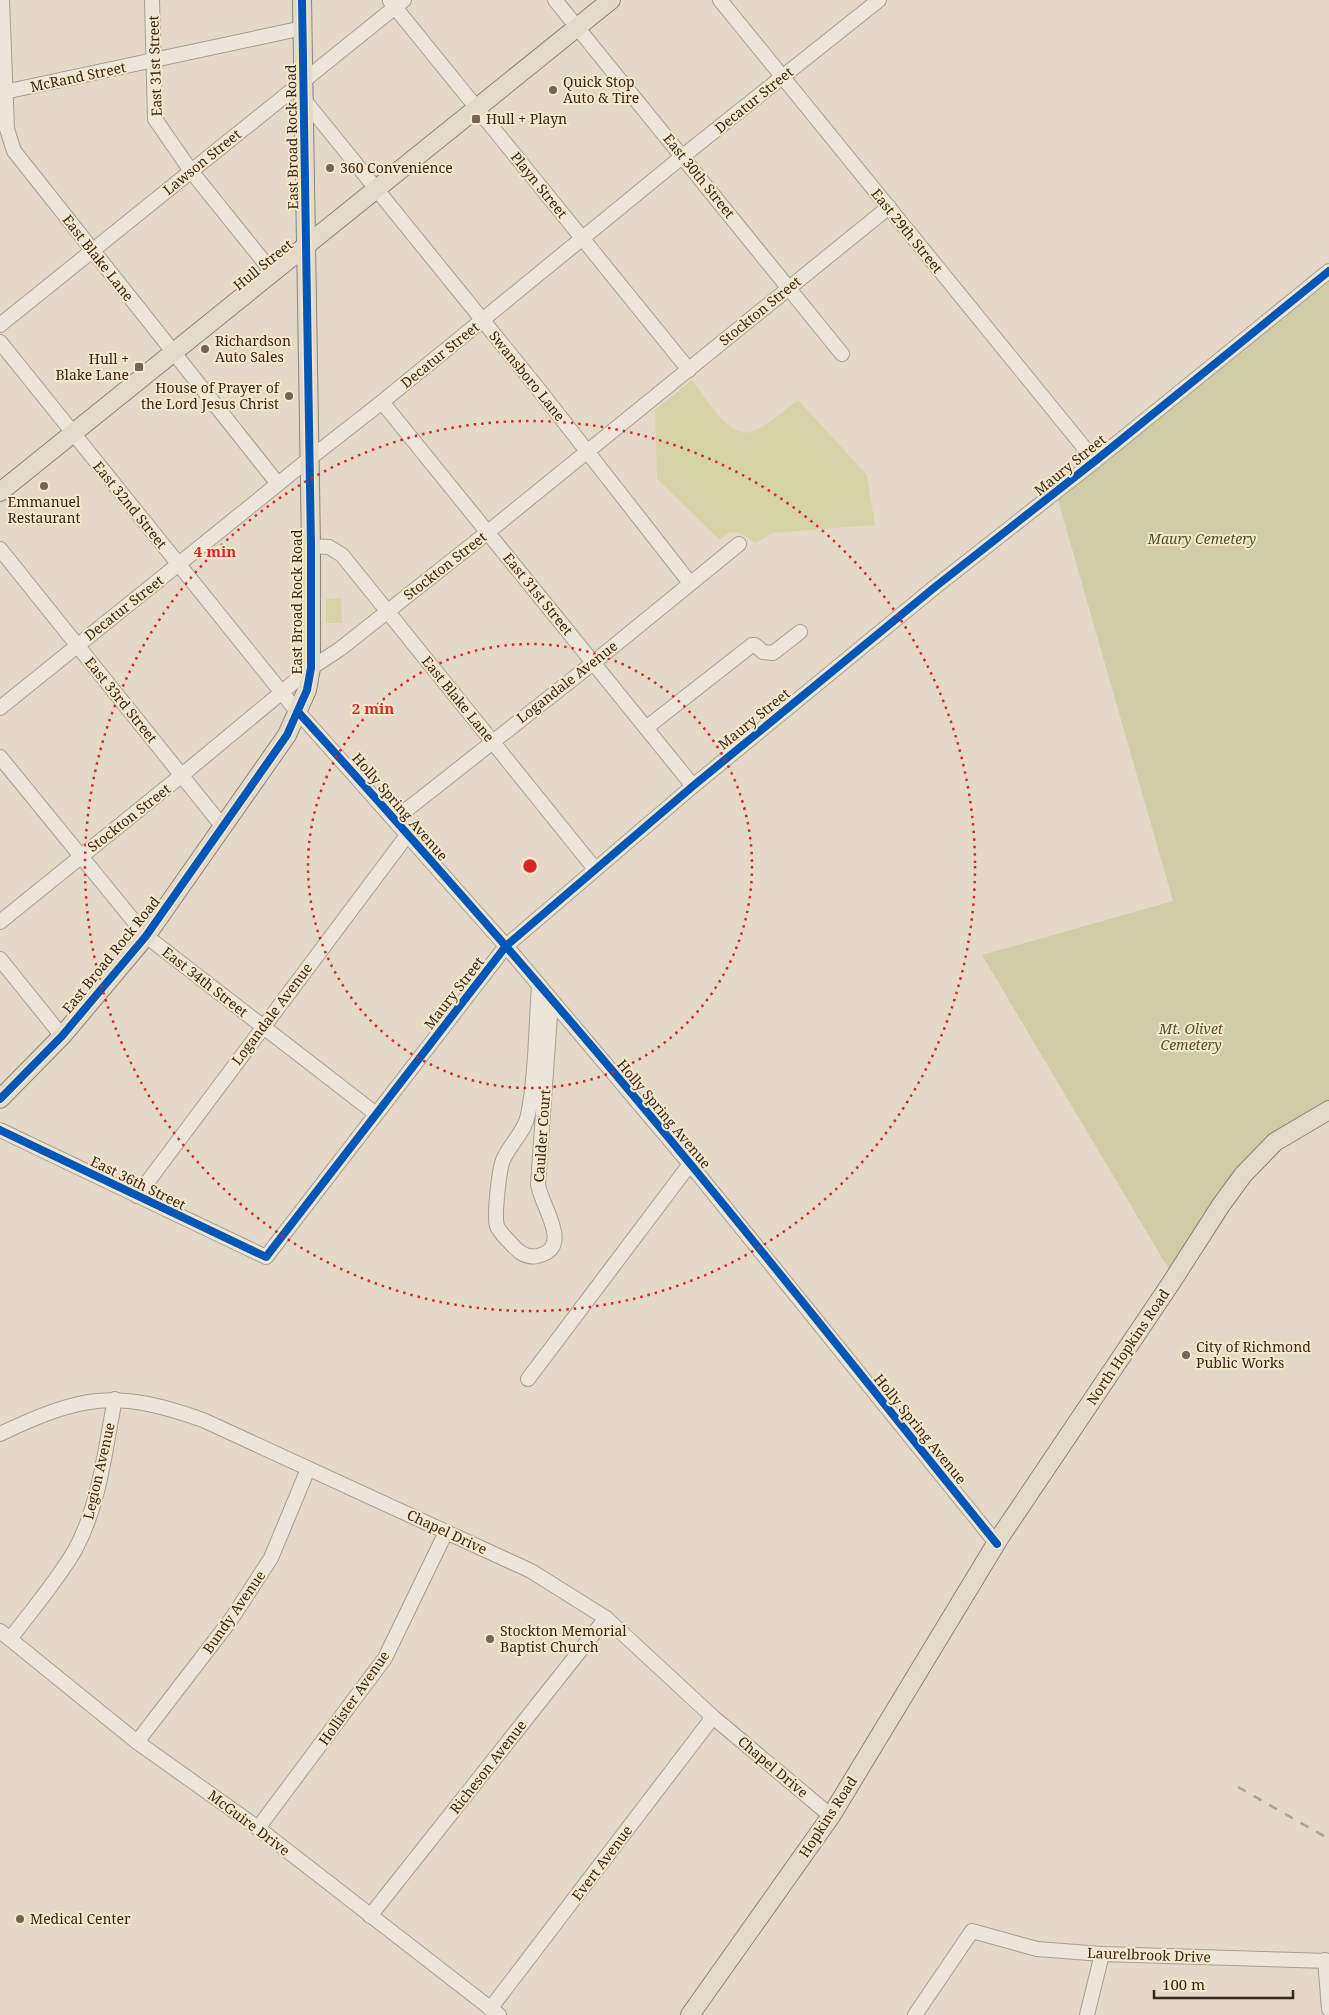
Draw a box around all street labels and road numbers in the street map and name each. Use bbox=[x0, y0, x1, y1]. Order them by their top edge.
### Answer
street label: East 31st Street bbox=[143, 15, 166, 117]
street label: McRand Street bbox=[28, 57, 128, 96]
street label: Decatur Street bbox=[711, 62, 797, 137]
street label: East Broad Rock Road bbox=[281, 64, 302, 210]
street label: Lawson Street bbox=[159, 124, 245, 199]
street label: East 30th Street bbox=[659, 129, 739, 222]
street label: Playn Street bbox=[507, 148, 572, 222]
street label: East 29th Street bbox=[867, 184, 947, 277]
street label: East Blake Lane bbox=[59, 210, 138, 305]
street label: Hull Street bbox=[229, 235, 296, 294]
street label: Stockton Street bbox=[715, 272, 805, 350]
street label: Decatur Street bbox=[397, 317, 483, 392]
street label: Swansboro Lane bbox=[485, 327, 570, 425]
street label: Maury Street bbox=[1030, 430, 1110, 499]
street label: East 32nd Street bbox=[89, 457, 172, 552]
street label: Stockton Street bbox=[399, 527, 490, 604]
street label: East Broad Rock Road bbox=[287, 529, 306, 675]
street label: East 31st Street bbox=[499, 548, 578, 639]
street label: Decatur Street bbox=[80, 571, 167, 645]
street label: Logandale Avenue bbox=[512, 636, 621, 727]
street label: East Blake Lane bbox=[418, 652, 499, 745]
street label: East 33rd Street bbox=[81, 653, 162, 747]
street label: Maury Street bbox=[714, 684, 794, 753]
street label: Holly Spring Avenue bbox=[348, 749, 452, 865]
street label: Stockton Street bbox=[83, 779, 174, 856]
street label: East Broad Rock Road bbox=[58, 892, 164, 1017]
street label: East 34th Street bbox=[159, 942, 252, 1021]
street label: Maury Street bbox=[419, 952, 488, 1033]
street label: Logandale Avenue bbox=[227, 959, 316, 1069]
street label: Holly Spring Avenue bbox=[613, 1055, 716, 1172]
street label: Caulder Court bbox=[529, 1089, 554, 1183]
street label: East 36th Street bbox=[87, 1151, 189, 1214]
street label: North Hopkins Road bbox=[1082, 1285, 1174, 1408]
street label: Holly Spring Avenue bbox=[870, 1369, 971, 1488]
street label: Legion Avenue bbox=[78, 1421, 119, 1521]
street label: Chapel Drive bbox=[404, 1505, 490, 1558]
street label: Bundy Avenue bbox=[198, 1566, 269, 1657]
street label: Hollister Avenue bbox=[314, 1647, 393, 1749]
street label: Richeson Avenue bbox=[445, 1716, 530, 1817]
street label: Chapel Drive bbox=[734, 1732, 812, 1802]
street label: Hopkins Road bbox=[794, 1772, 861, 1861]
street label: McGuire Drive bbox=[204, 1786, 294, 1860]
street label: Evert Avenue bbox=[567, 1821, 636, 1904]
street label: Laurelbrook Drive bbox=[1087, 1943, 1211, 1966]

